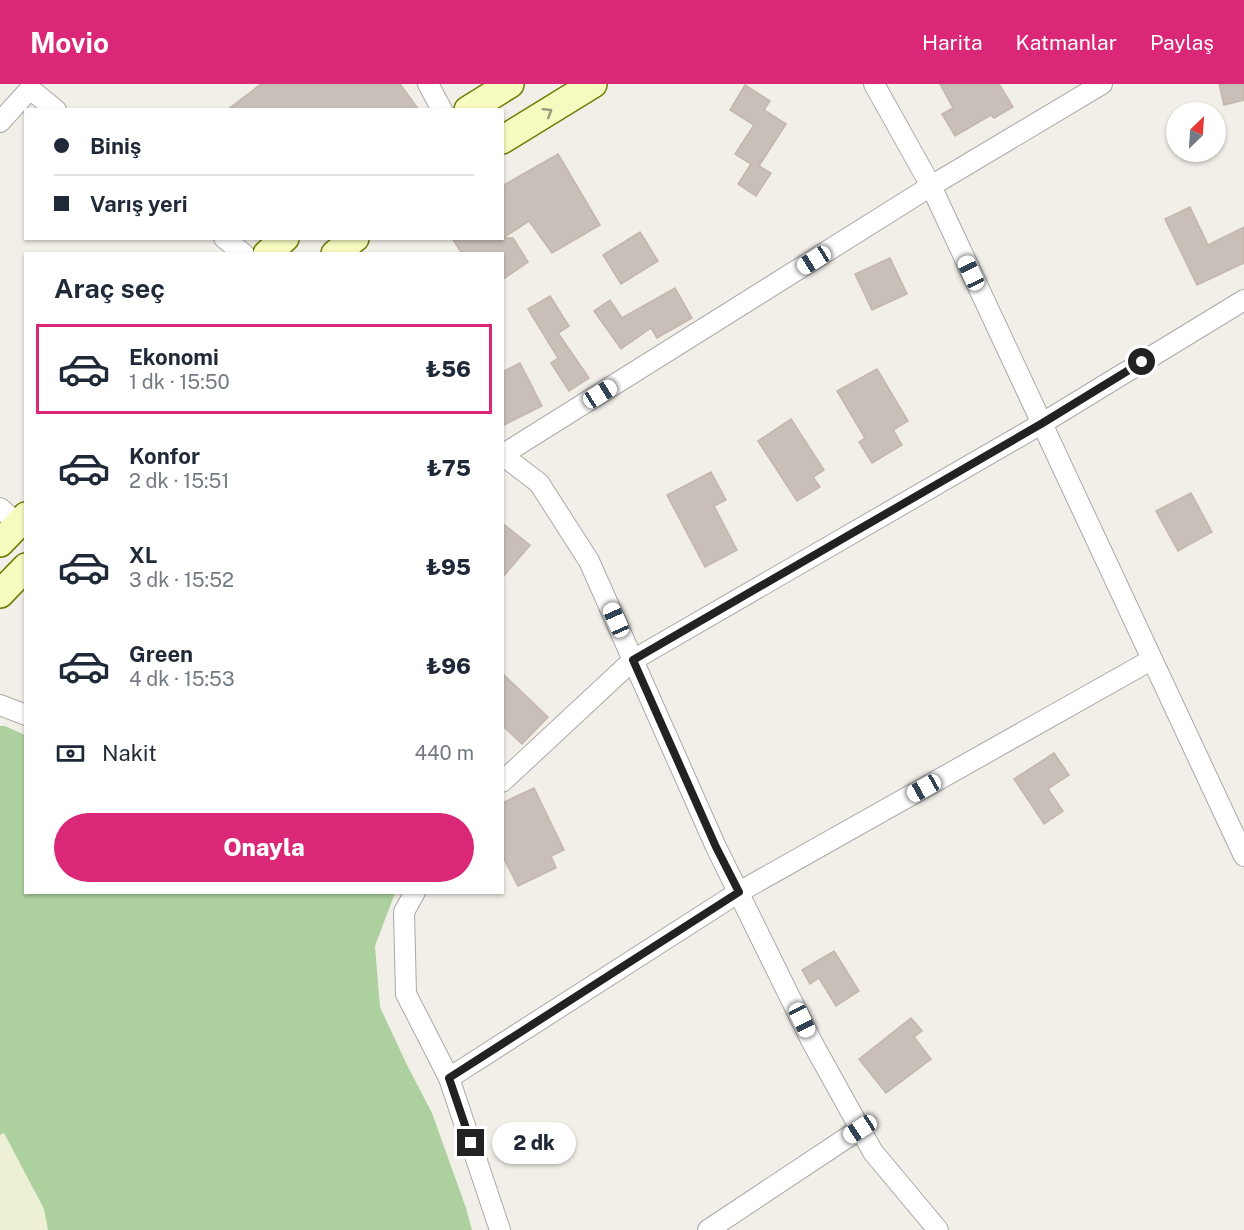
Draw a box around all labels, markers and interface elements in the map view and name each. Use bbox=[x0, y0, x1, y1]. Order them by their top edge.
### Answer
text: Movio bbox=[30, 26, 109, 59]
text: Harita bbox=[922, 30, 983, 55]
text: Katmanlar bbox=[1016, 30, 1117, 55]
text: Paylaş bbox=[1150, 30, 1214, 55]
north arrow bbox=[1166, 102, 1226, 162]
map controls bbox=[1166, 102, 1226, 162]
one-way arrow bbox=[542, 108, 552, 120]
text: Biniş bbox=[90, 133, 141, 159]
text: Varış yeri bbox=[90, 191, 188, 217]
car bbox=[794, 243, 834, 277]
car bbox=[955, 253, 987, 293]
text: Araç seç bbox=[54, 272, 165, 304]
icon: car bbox=[57, 342, 111, 396]
text: Ekonomi bbox=[129, 344, 219, 370]
route start bbox=[1128, 348, 1155, 375]
text: ₺56 bbox=[426, 356, 471, 382]
text: 1 dk · 15:50 bbox=[129, 370, 230, 394]
car bbox=[580, 377, 620, 411]
icon: car bbox=[57, 441, 111, 495]
text: Konfor bbox=[129, 443, 200, 469]
text: ₺75 bbox=[426, 455, 471, 481]
text: 2 dk · 15:51 bbox=[129, 469, 229, 493]
icon: car bbox=[57, 540, 111, 594]
text: XL bbox=[129, 542, 157, 568]
text: ₺95 bbox=[426, 554, 471, 580]
text: 3 dk · 15:52 bbox=[129, 568, 234, 592]
car bbox=[600, 600, 632, 640]
icon: car bbox=[57, 639, 111, 693]
text: Green bbox=[129, 641, 193, 667]
text: ₺96 bbox=[426, 653, 471, 679]
text: 4 dk · 15:53 bbox=[129, 667, 235, 691]
icon: cash bbox=[54, 737, 87, 770]
text: Nakit bbox=[102, 740, 157, 766]
text: 440 m bbox=[414, 741, 474, 765]
car bbox=[904, 771, 944, 805]
button: Onayla bbox=[54, 813, 474, 882]
car bbox=[786, 1000, 818, 1040]
car bbox=[840, 1112, 880, 1146]
callout: 2 dk bbox=[492, 1122, 576, 1164]
route end bbox=[457, 1129, 484, 1156]
text: 2 dk bbox=[513, 1131, 555, 1155]

